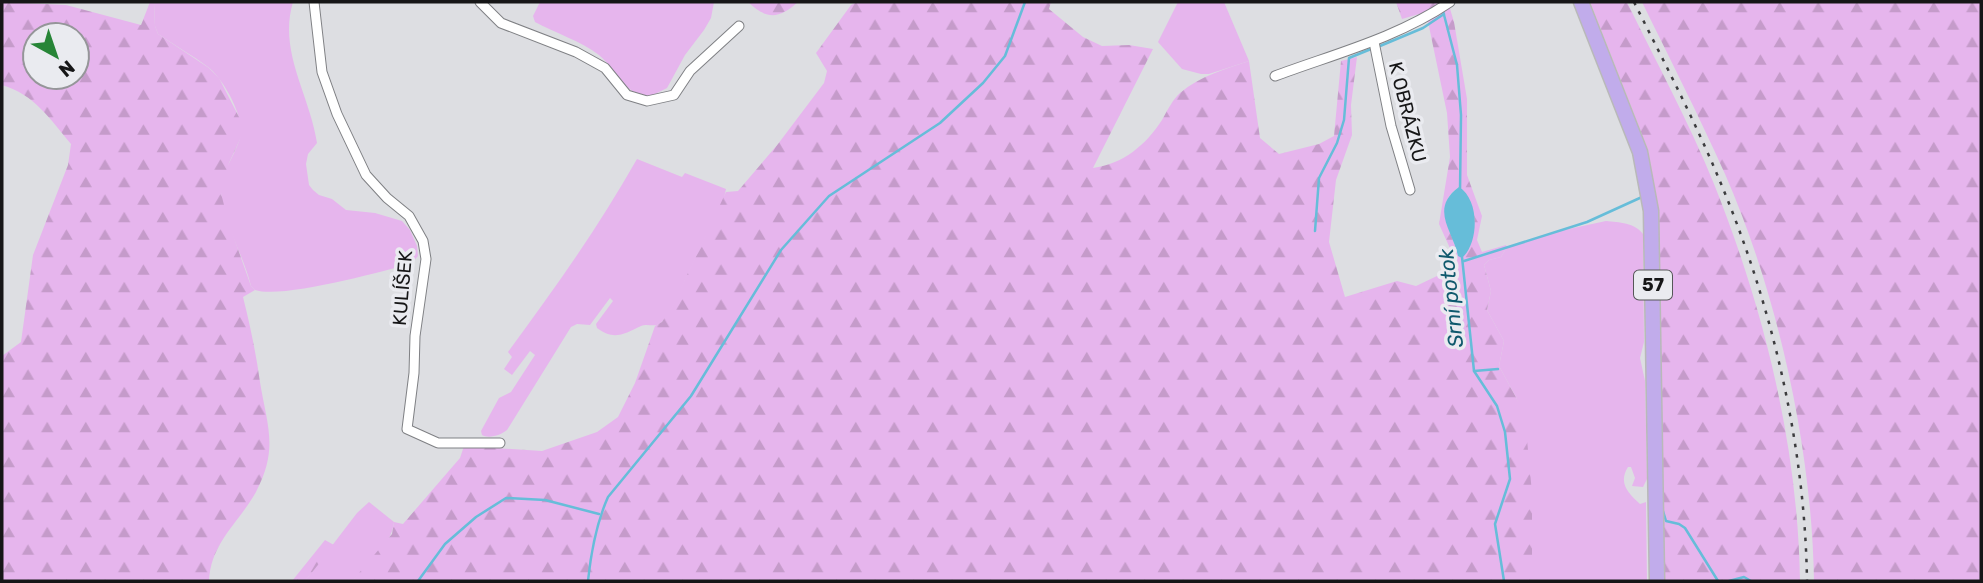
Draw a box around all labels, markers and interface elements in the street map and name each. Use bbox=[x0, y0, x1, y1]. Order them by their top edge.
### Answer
north arrow bbox=[21, 21, 91, 91]
text: N bbox=[54, 55, 79, 82]
street label: K OBRÁZKU bbox=[1384, 59, 1431, 165]
water label: Srní potok bbox=[1433, 246, 1468, 349]
street label: KULÍŠEK bbox=[388, 249, 417, 327]
road number: 57 bbox=[1634, 270, 1672, 300]

